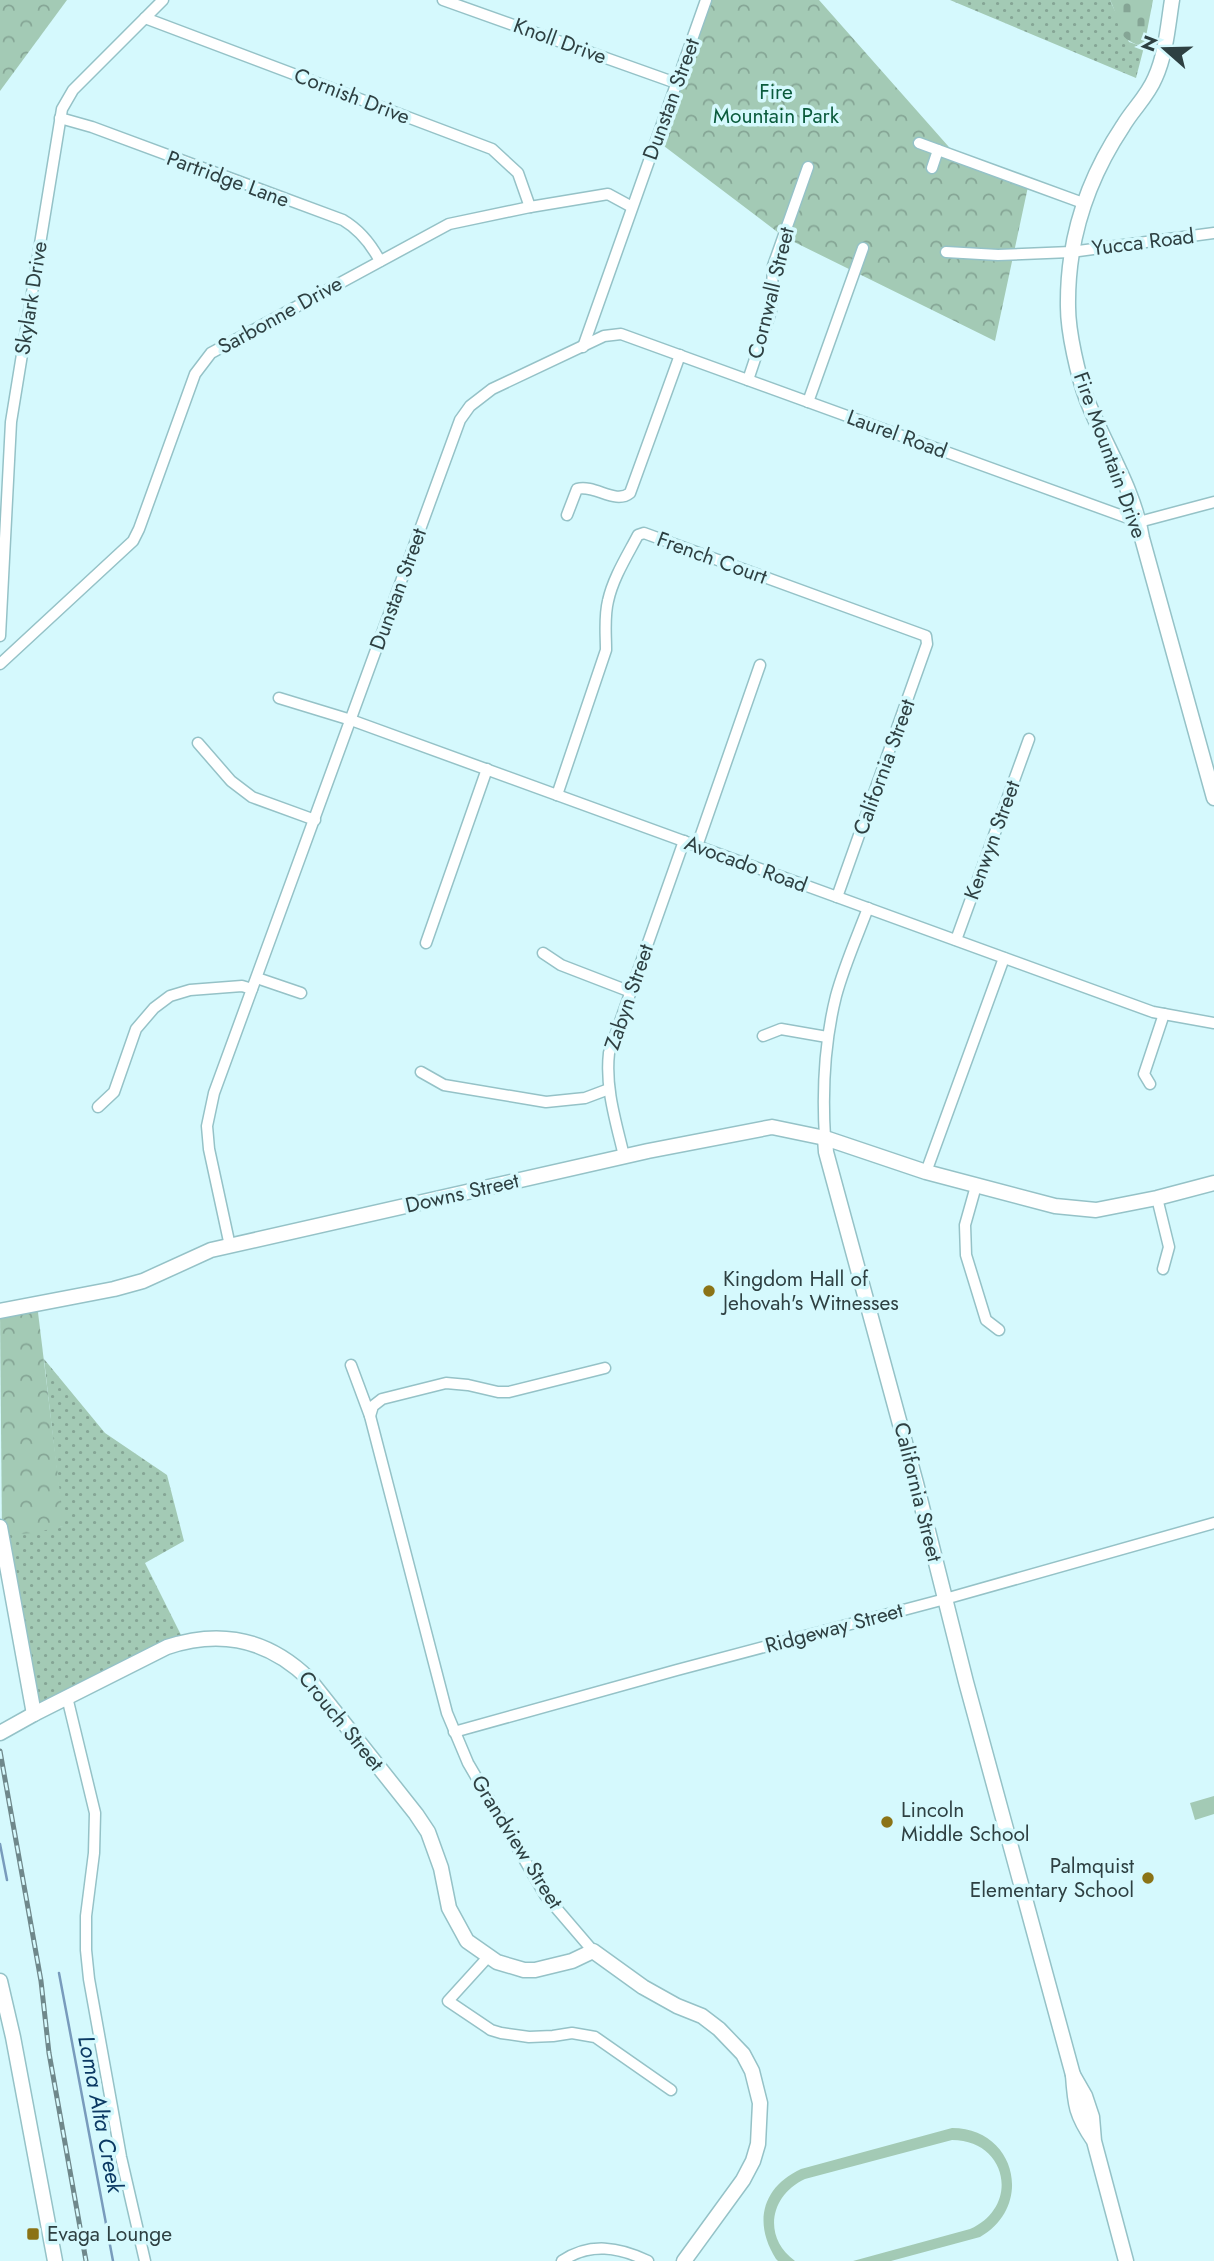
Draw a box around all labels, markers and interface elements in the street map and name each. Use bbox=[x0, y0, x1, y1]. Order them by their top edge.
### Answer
street label: Knoll Drive bbox=[509, 10, 611, 72]
north arrow bbox=[1130, 14, 1200, 84]
text: N bbox=[1134, 32, 1165, 55]
street label: Dunstan Street bbox=[635, 34, 707, 164]
street label: Cornish Drive bbox=[290, 60, 414, 132]
park label: Fire Mountain Park bbox=[713, 77, 840, 131]
street label: Partridge Lane bbox=[163, 143, 294, 215]
street label: Yucca Road bbox=[1090, 221, 1196, 263]
street label: Cornwall Street bbox=[740, 224, 802, 362]
street label: Skylark Drive bbox=[7, 239, 55, 357]
street label: Sarbonne Drive bbox=[212, 268, 348, 362]
street label: Fire Mountain Drive bbox=[1066, 368, 1154, 543]
street label: Laurel Road bbox=[843, 402, 951, 466]
street label: Dunstan Street bbox=[362, 524, 434, 654]
street label: French Court bbox=[653, 524, 771, 592]
street label: California Street bbox=[846, 695, 922, 839]
street label: Kenwyn Street bbox=[957, 776, 1027, 904]
street label: Avocado Road bbox=[681, 828, 811, 900]
street label: Zabyn Street bbox=[597, 940, 661, 1054]
street label: Downs Street bbox=[402, 1165, 522, 1221]
place label: Kingdom Hall of Jehovah's Witnesses bbox=[720, 1264, 899, 1318]
marker: Kingdom Hall of Jehovah's Witnesses bbox=[701, 1283, 717, 1299]
street label: California Street bbox=[886, 1419, 950, 1565]
street label: Ridgeway Street bbox=[762, 1595, 906, 1661]
street label: Crouch Street bbox=[291, 1664, 391, 1778]
street label: Grandview Street bbox=[464, 1769, 570, 1915]
place label: Lincoln Middle School bbox=[901, 1795, 1030, 1849]
marker: Lincoln Middle School bbox=[879, 1814, 895, 1830]
place label: Palmquist Elementary School bbox=[970, 1851, 1134, 1905]
marker: Palmquist Elementary School bbox=[1140, 1870, 1156, 1886]
water label: Loma Alta Creek bbox=[69, 2032, 133, 2197]
place label: Evaga Lounge bbox=[47, 2219, 172, 2249]
marker: Evaga Lounge bbox=[25, 2226, 41, 2242]

